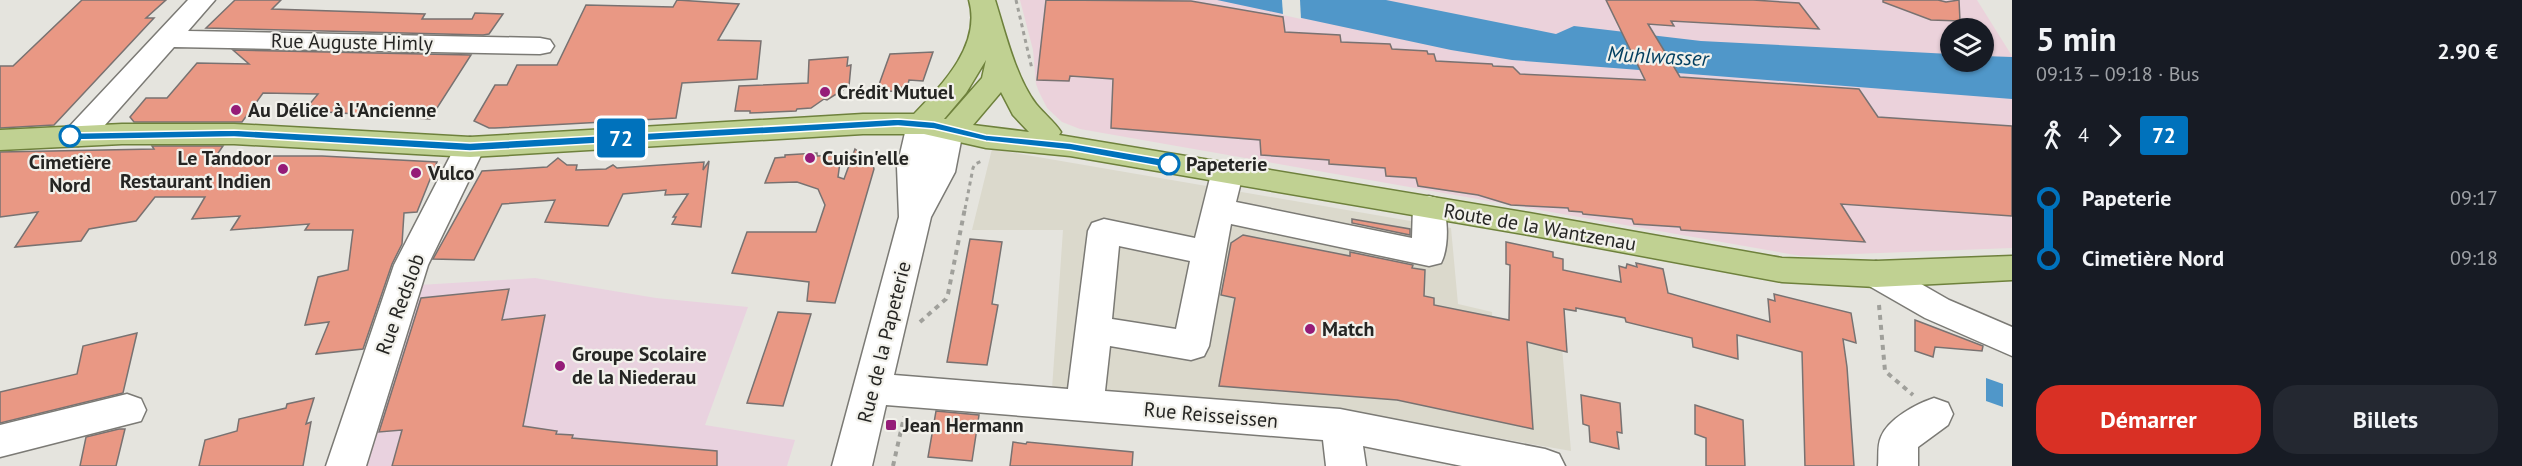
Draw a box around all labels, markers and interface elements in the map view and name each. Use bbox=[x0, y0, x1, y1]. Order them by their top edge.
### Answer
text: 5 min bbox=[2036, 17, 2117, 60]
map controls bbox=[1940, 18, 1994, 72]
button: layers bbox=[1940, 18, 1994, 72]
street label: Rue Auguste Himly bbox=[271, 28, 434, 56]
text: 2.90 € bbox=[2437, 37, 2498, 65]
water label: Muhlwasser bbox=[1607, 40, 1711, 72]
text: 09:13 – 09:18 · Bus bbox=[2036, 61, 2200, 87]
place label: Crédit Mutuel bbox=[837, 79, 954, 105]
marker: Crédit Mutuel bbox=[818, 85, 832, 99]
place label: Au Délice à l'Ancienne bbox=[248, 97, 436, 123]
marker: Au Délice à l'Ancienne bbox=[229, 103, 243, 117]
line badge: 72 bbox=[594, 118, 648, 158]
icon: walk bbox=[2036, 119, 2069, 152]
icon: forward bbox=[2098, 119, 2131, 152]
text: 4 bbox=[2078, 122, 2089, 148]
text: 72 bbox=[2152, 122, 2176, 149]
marker: Cimetière Nord bbox=[59, 125, 81, 147]
text: 72 bbox=[609, 125, 633, 152]
place label: Le Tandoor Restaurant Indien bbox=[120, 145, 271, 194]
place label: Cuisin'elle bbox=[822, 145, 909, 171]
place label: Cimetière Nord bbox=[29, 149, 111, 198]
marker: Cuisin'elle bbox=[803, 151, 817, 165]
place label: Papeterie bbox=[1186, 151, 1267, 177]
marker: Papeterie bbox=[1158, 153, 1180, 175]
place label: Vulco bbox=[427, 160, 475, 186]
marker: Le Tandoor Restaurant Indien bbox=[276, 162, 290, 176]
marker: Vulco bbox=[409, 166, 423, 180]
text: Papeterie bbox=[2082, 184, 2171, 212]
text: 09:17 bbox=[2450, 185, 2498, 211]
street label: Route de la Wantzenau bbox=[1442, 197, 1638, 257]
text: Cimetière Nord bbox=[2082, 244, 2224, 272]
text: 09:18 bbox=[2450, 245, 2498, 271]
street label: Rue Redslob bbox=[370, 250, 430, 358]
street label: Rue de la Papeterie bbox=[851, 258, 917, 426]
place label: Match bbox=[1322, 316, 1374, 342]
marker: Match bbox=[1303, 322, 1317, 336]
place label: Groupe Scolaire de la Niederau bbox=[572, 341, 707, 390]
marker: Groupe Scolaire de la Niederau bbox=[553, 359, 567, 373]
button: Démarrer bbox=[2036, 385, 2261, 454]
button: Billets bbox=[2273, 385, 2498, 454]
street label: Rue Reisseissen bbox=[1143, 396, 1279, 434]
place label: Jean Hermann bbox=[902, 412, 1024, 438]
marker: Jean Hermann bbox=[884, 418, 898, 432]

